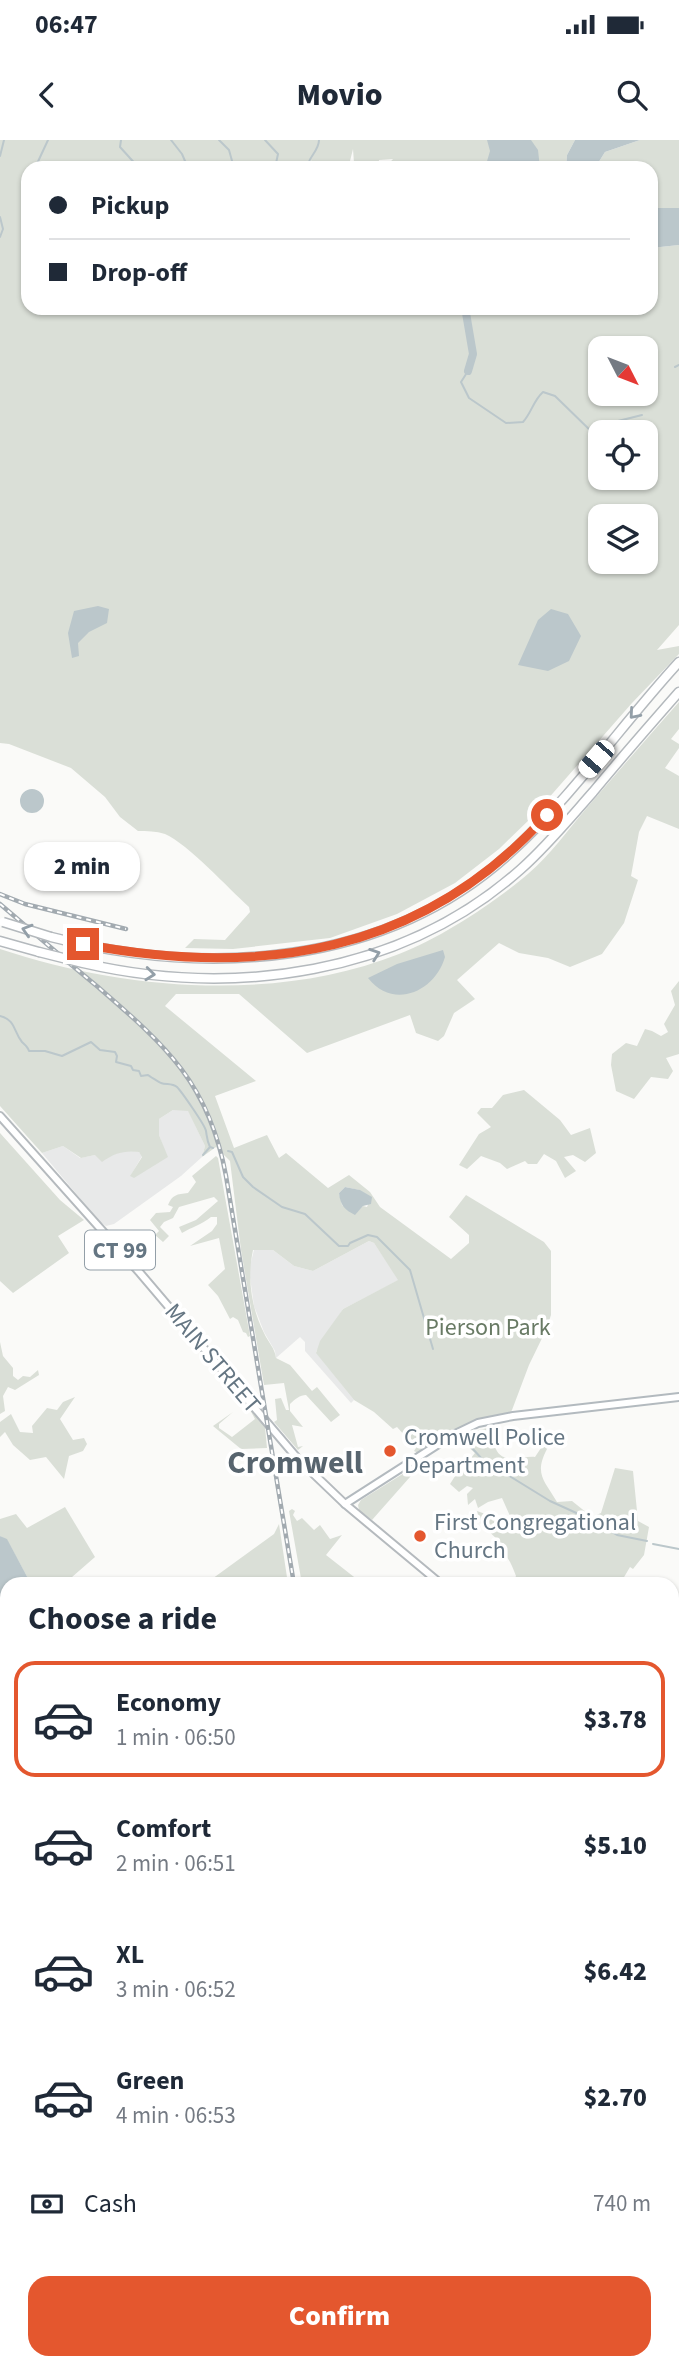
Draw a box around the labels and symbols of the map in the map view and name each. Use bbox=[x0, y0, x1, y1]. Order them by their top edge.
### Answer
north arrow bbox=[588, 336, 658, 406]
one-way arrow bbox=[630, 705, 642, 718]
car bbox=[575, 736, 618, 782]
route start bbox=[531, 799, 563, 831]
callout: 2 min bbox=[25, 842, 141, 892]
one-way arrow bbox=[21, 923, 33, 938]
route end bbox=[67, 928, 99, 960]
one-way arrow bbox=[368, 948, 380, 962]
one-way arrow bbox=[144, 967, 156, 982]
road number: CT 99 bbox=[85, 1231, 155, 1270]
street label: MAIN STREET bbox=[156, 1296, 269, 1421]
park label: Pierson Park bbox=[425, 1310, 551, 1345]
place label: Cromwell Police Department bbox=[404, 1420, 565, 1483]
district label: Cromwell bbox=[227, 1440, 363, 1486]
marker: Cromwell Police Department bbox=[382, 1443, 398, 1459]
place label: First Congregational Church bbox=[434, 1505, 636, 1568]
marker: First Congregational Church bbox=[412, 1528, 428, 1544]

